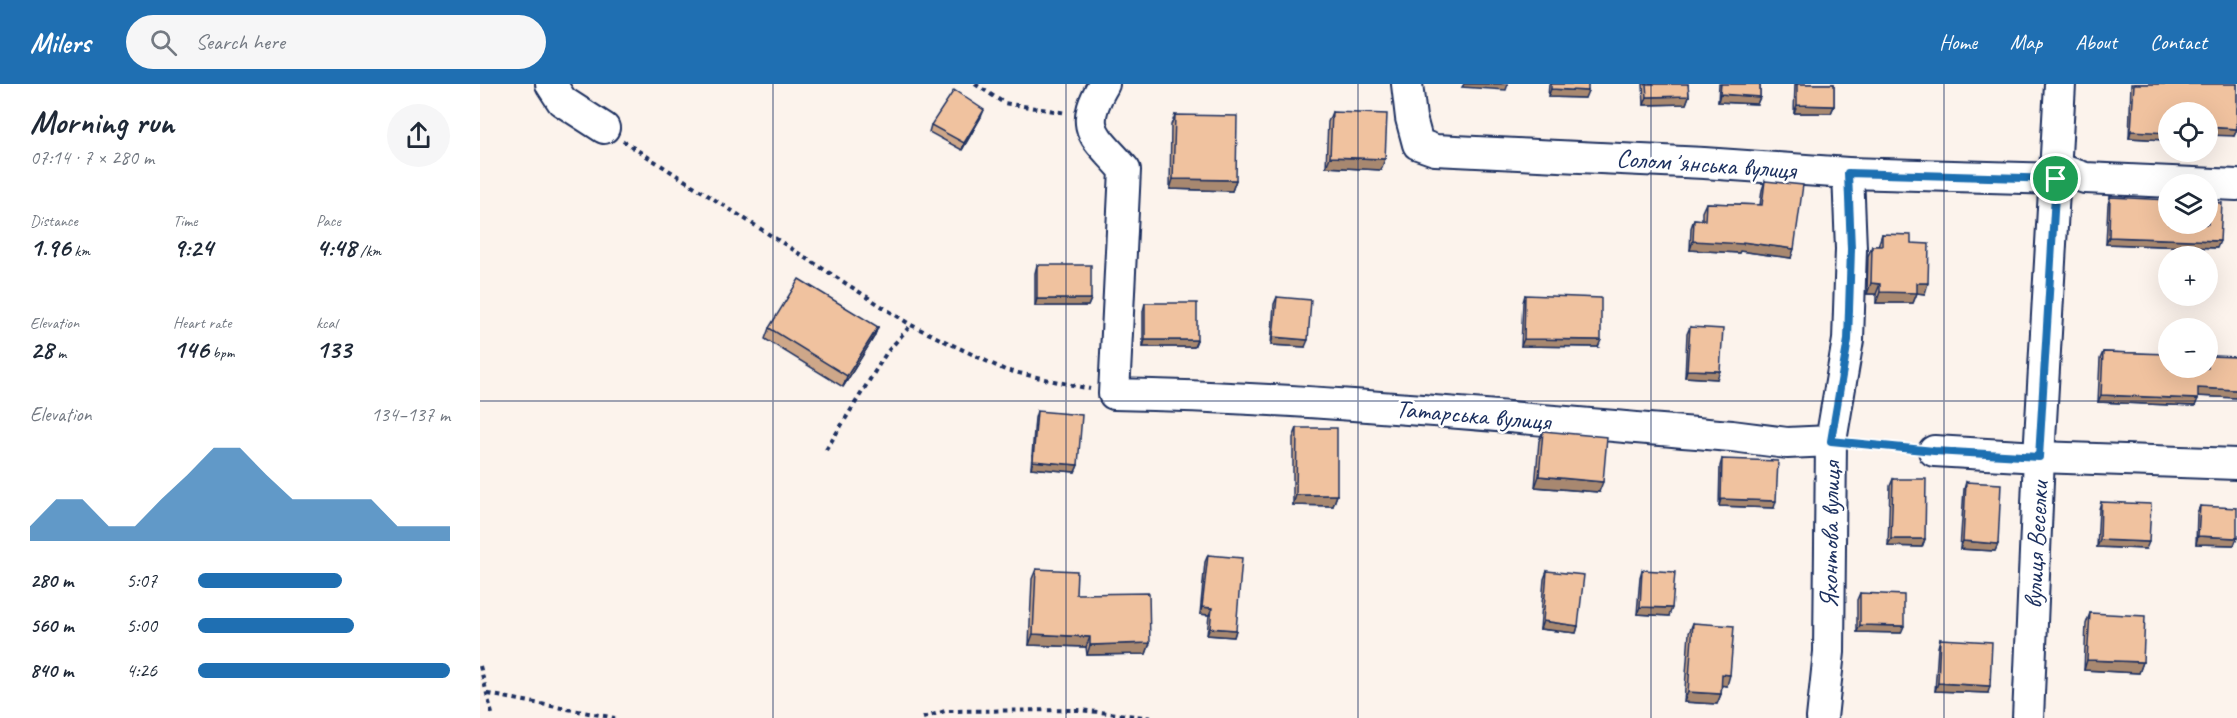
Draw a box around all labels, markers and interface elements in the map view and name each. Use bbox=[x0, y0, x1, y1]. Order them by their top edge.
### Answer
search box bbox=[126, 15, 546, 69]
text: Milers bbox=[30, 25, 90, 60]
icon: search bbox=[147, 26, 180, 59]
text: Search here bbox=[195, 28, 285, 56]
text: Home bbox=[1939, 29, 1977, 55]
text: Map bbox=[2010, 29, 2042, 55]
text: About bbox=[2075, 29, 2117, 55]
text: Contact bbox=[2150, 29, 2207, 55]
text: Morning run bbox=[30, 101, 174, 143]
map controls bbox=[2158, 102, 2218, 378]
button: locate bbox=[2158, 102, 2218, 162]
button: share bbox=[387, 104, 450, 167]
street label: Соломʼянська вулиця bbox=[1615, 141, 1799, 187]
text: 07:14 · 7 × 280 m bbox=[30, 145, 154, 170]
pin bbox=[2030, 153, 2081, 204]
icon: arrive bbox=[2039, 162, 2072, 195]
button: layers bbox=[2158, 174, 2218, 234]
text: Distance bbox=[30, 211, 78, 231]
text: Time bbox=[173, 211, 197, 231]
text: Pace bbox=[316, 211, 341, 231]
text: 1.96 bbox=[30, 231, 70, 264]
text: 9:24 bbox=[173, 231, 213, 264]
text: 4:48 bbox=[316, 231, 356, 264]
text: km bbox=[70, 241, 90, 261]
text: /km bbox=[356, 241, 381, 261]
button: + bbox=[2158, 246, 2218, 306]
text: Elevation bbox=[30, 313, 79, 333]
text: Heart rate bbox=[173, 313, 231, 333]
text: kcal bbox=[316, 313, 337, 333]
button: − bbox=[2158, 318, 2218, 378]
text: 28 bbox=[30, 333, 53, 366]
text: 146 bbox=[173, 333, 209, 366]
text: 133 bbox=[316, 333, 351, 366]
text: m bbox=[53, 343, 66, 363]
text: bpm bbox=[209, 343, 235, 363]
street label: Татарська вулиця bbox=[1394, 392, 1554, 438]
text: Elevation bbox=[30, 402, 92, 427]
text: 134–137 m bbox=[371, 402, 450, 427]
street label: Яхонтова вулиця bbox=[1812, 459, 1848, 609]
street label: вулиця Веселки bbox=[2016, 478, 2056, 609]
text: 280 m bbox=[30, 568, 73, 593]
text: 5:07 bbox=[126, 568, 157, 593]
text: 560 m bbox=[30, 613, 73, 638]
text: 5:00 bbox=[126, 613, 157, 638]
text: 840 m bbox=[30, 658, 73, 683]
text: 4:26 bbox=[126, 658, 157, 683]

